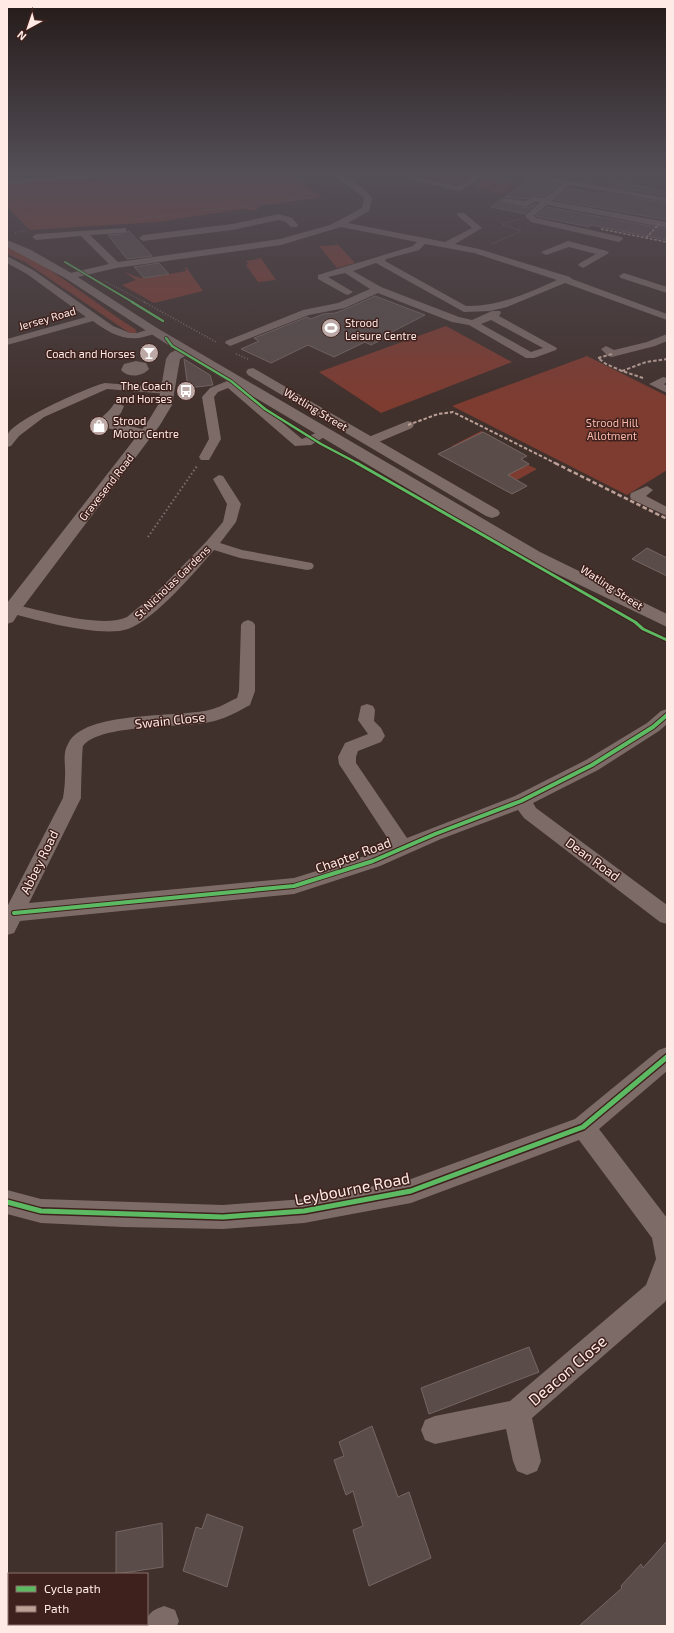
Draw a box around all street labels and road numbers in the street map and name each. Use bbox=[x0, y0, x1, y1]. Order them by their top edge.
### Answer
street label: Jersey Road bbox=[17, 304, 77, 332]
street label: Watling Street bbox=[282, 385, 350, 433]
street label: Gravesend Road bbox=[76, 451, 136, 523]
street label: St Nicholas Gardens bbox=[132, 542, 213, 621]
street label: Watling Street bbox=[578, 562, 646, 612]
street label: Swain Close bbox=[134, 708, 206, 732]
street label: Abbey Road bbox=[17, 827, 61, 897]
street label: Chapter Road bbox=[313, 834, 393, 876]
street label: Dean Road bbox=[563, 834, 623, 884]
street label: Leybourne Road bbox=[293, 1167, 411, 1209]
street label: Deacon Close bbox=[524, 1331, 610, 1409]

